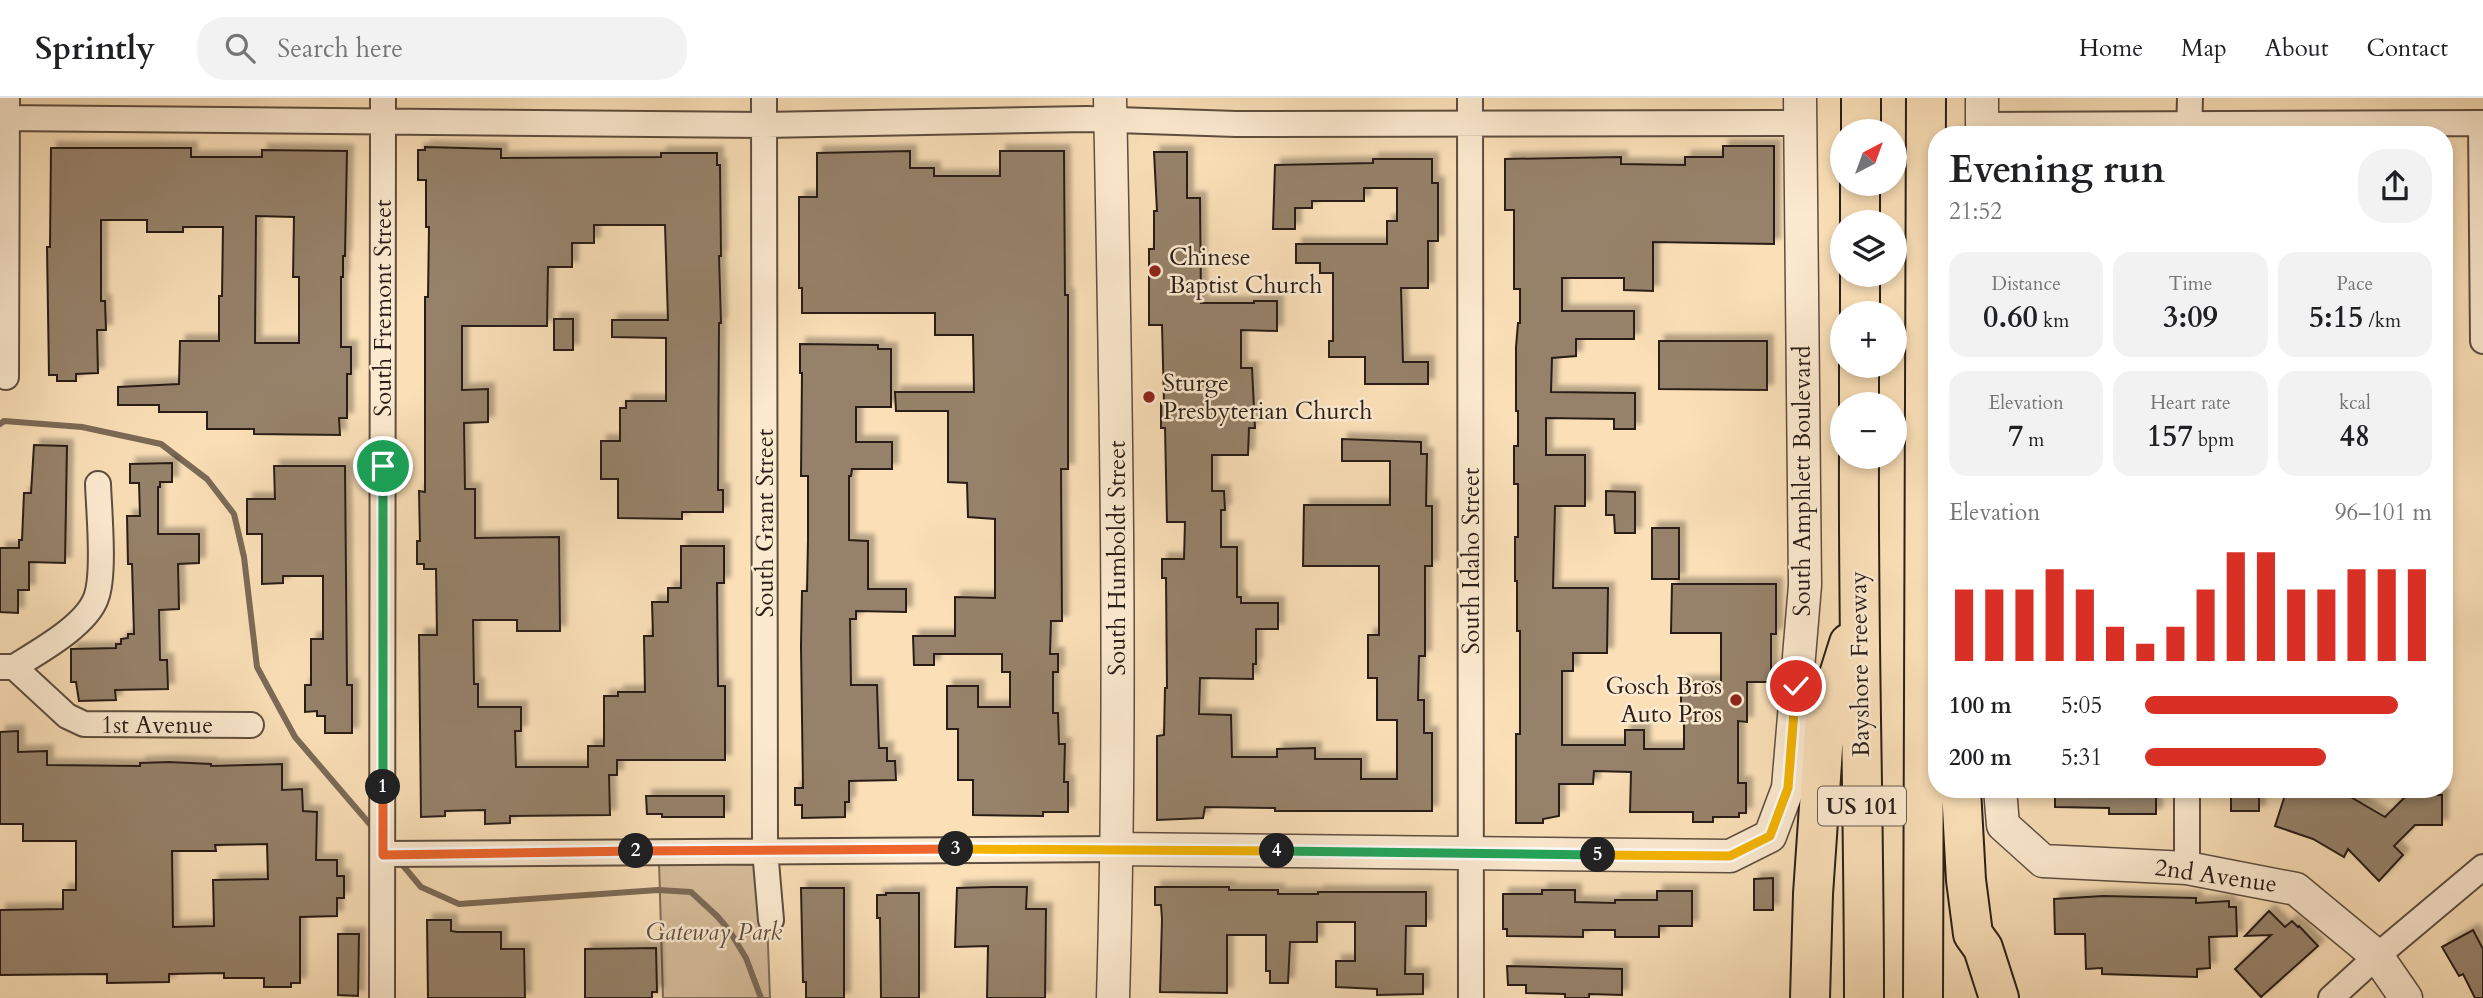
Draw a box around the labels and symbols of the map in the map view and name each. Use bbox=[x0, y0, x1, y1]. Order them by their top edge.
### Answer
north arrow bbox=[1830, 119, 1908, 196]
street label: South Fremont Street bbox=[367, 199, 400, 417]
place label: Chinese Baptist Church bbox=[1169, 241, 1322, 302]
marker: Chinese Baptist Church bbox=[1147, 263, 1163, 279]
street label: South Amphlett Boulevard bbox=[1786, 345, 1819, 616]
place label: Sturge Presbyterian Church bbox=[1163, 367, 1372, 428]
marker: Sturge Presbyterian Church bbox=[1141, 389, 1157, 405]
street label: South Grant Street bbox=[749, 428, 782, 617]
pin bbox=[353, 436, 413, 496]
street label: South Humboldt Street bbox=[1101, 440, 1134, 676]
street label: South Idaho Street bbox=[1455, 467, 1488, 655]
street label: Bayshore Freeway bbox=[1842, 570, 1878, 757]
pin bbox=[1766, 656, 1826, 716]
place label: Gosch Bros Auto Pros bbox=[1605, 670, 1722, 731]
marker: Gosch Bros Auto Pros bbox=[1728, 692, 1744, 708]
street label: 1st Avenue bbox=[101, 709, 213, 742]
pin: 1 bbox=[366, 770, 400, 804]
road number: US 101 bbox=[1818, 786, 1906, 826]
pin: 3 bbox=[939, 832, 974, 866]
pin: 2 bbox=[618, 834, 654, 868]
pin: 4 bbox=[1260, 834, 1294, 868]
pin: 5 bbox=[1580, 838, 1616, 872]
street label: 2nd Avenue bbox=[2153, 851, 2279, 901]
park label: Gateway Park bbox=[646, 916, 782, 949]

